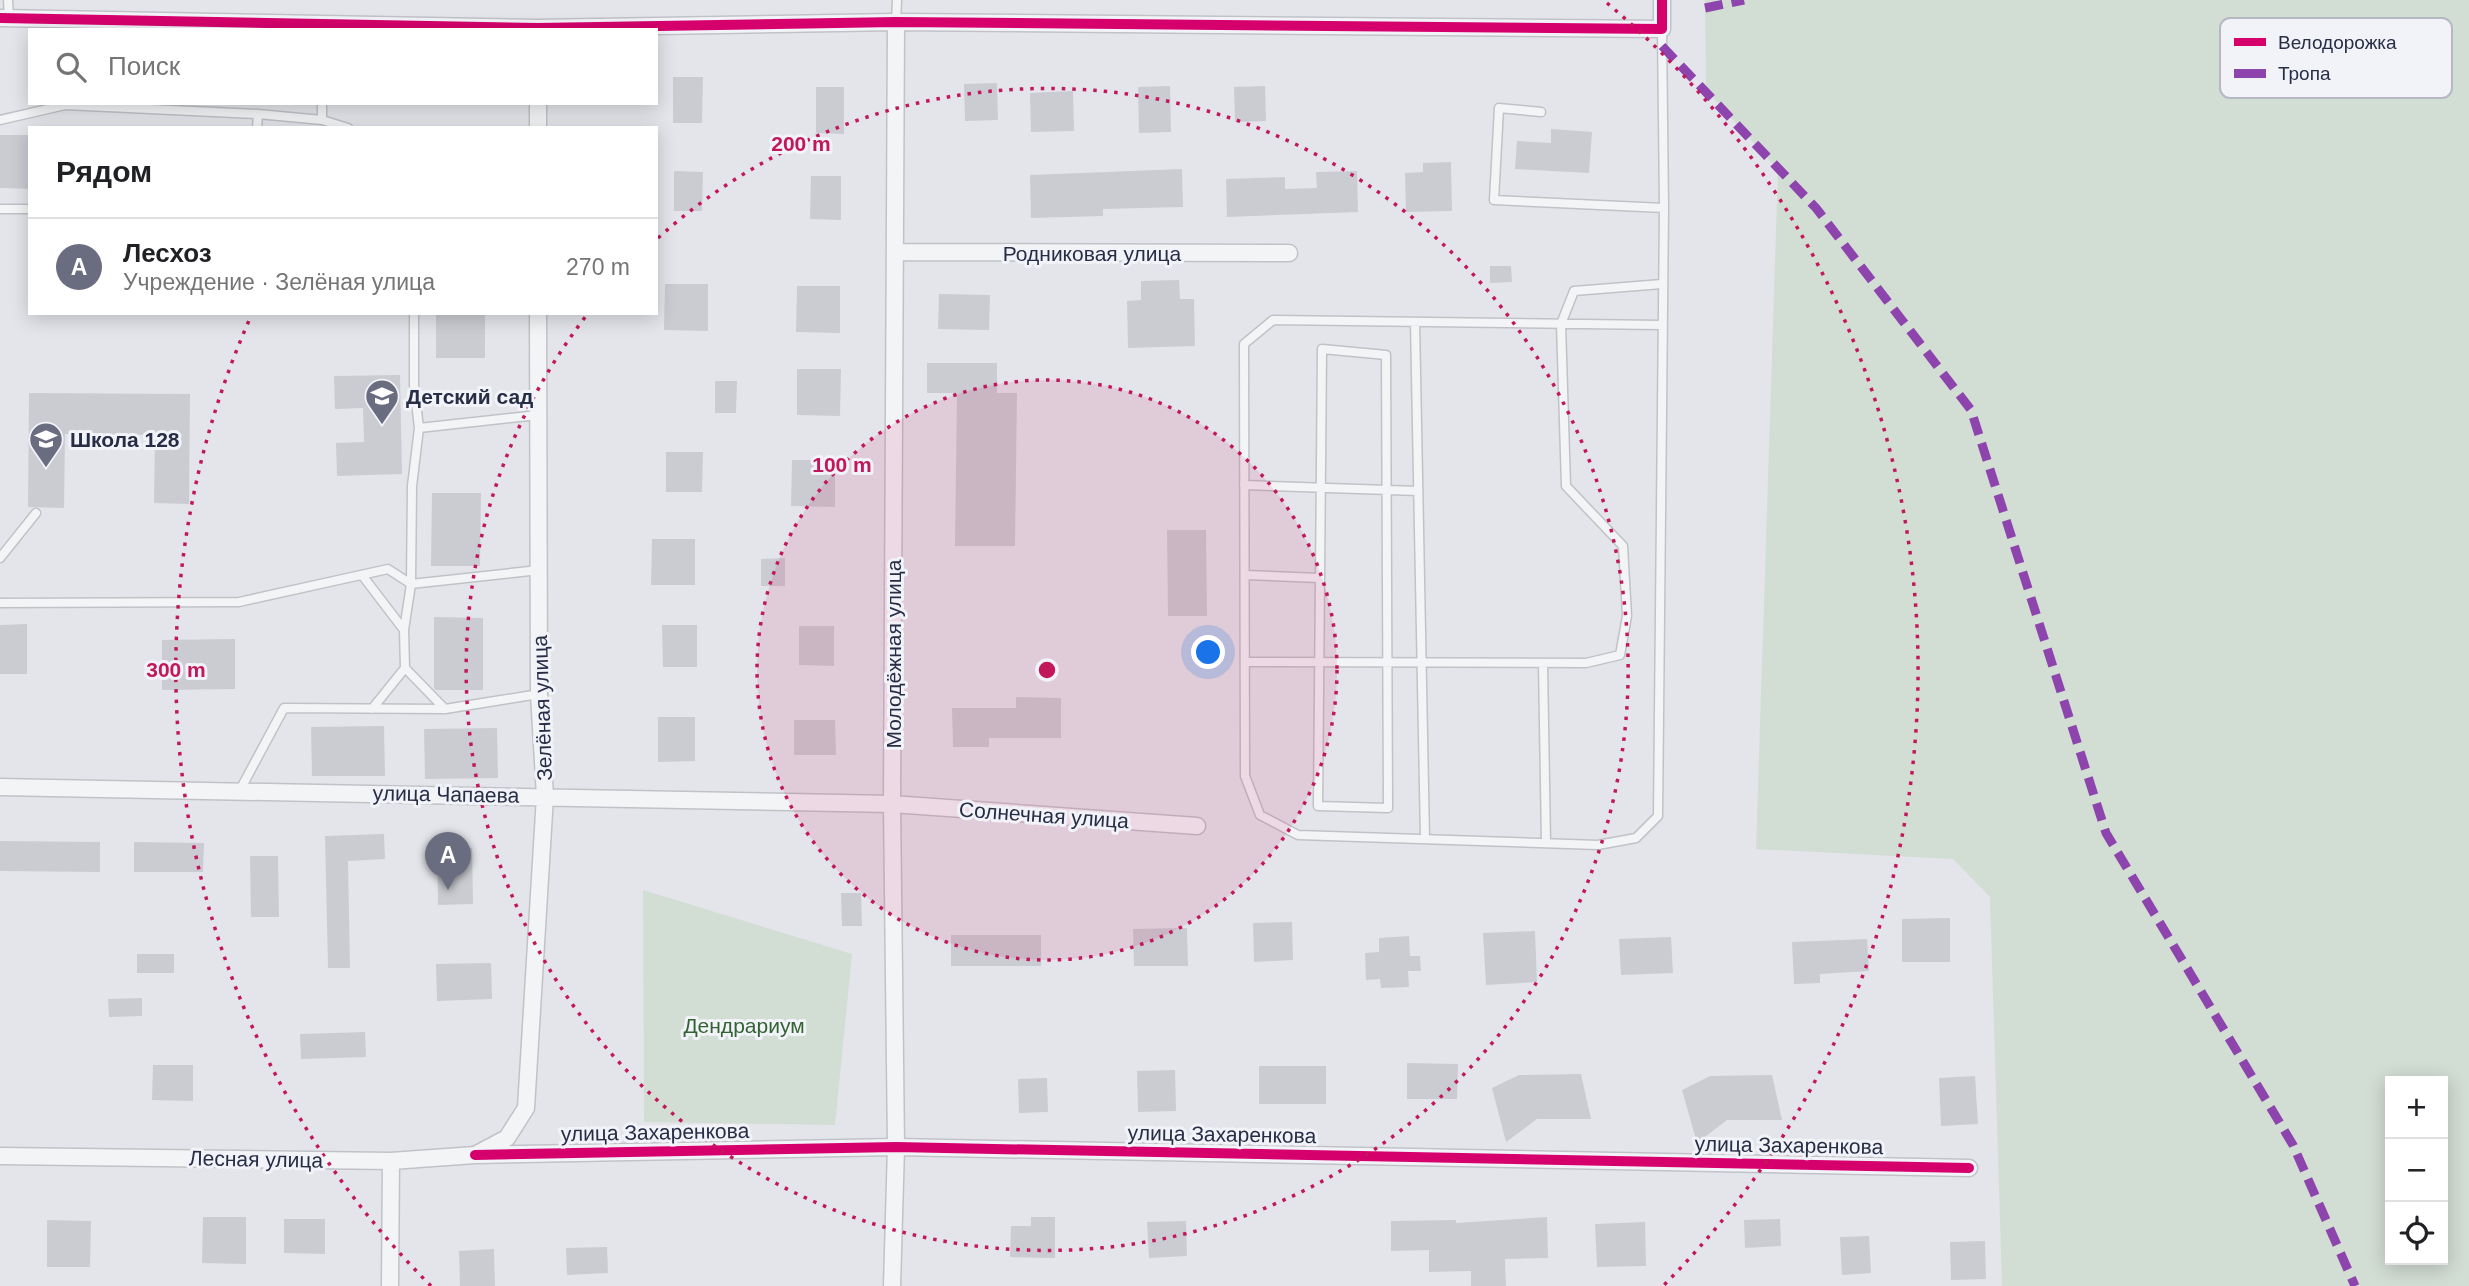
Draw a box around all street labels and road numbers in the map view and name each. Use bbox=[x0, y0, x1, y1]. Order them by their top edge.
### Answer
street label: Родниковая улица bbox=[1003, 242, 1182, 265]
street label: Молодёжная улица bbox=[882, 559, 905, 748]
street label: Зелёная улица bbox=[528, 634, 556, 781]
street label: улица Чапаева bbox=[373, 781, 520, 807]
street label: Солнечная улица bbox=[958, 798, 1130, 832]
street label: улица Захаренкова bbox=[561, 1119, 750, 1145]
street label: улица Захаренкова bbox=[1128, 1121, 1317, 1147]
street label: улица Захаренкова bbox=[1695, 1132, 1884, 1158]
street label: Лесная улица bbox=[189, 1146, 324, 1172]

